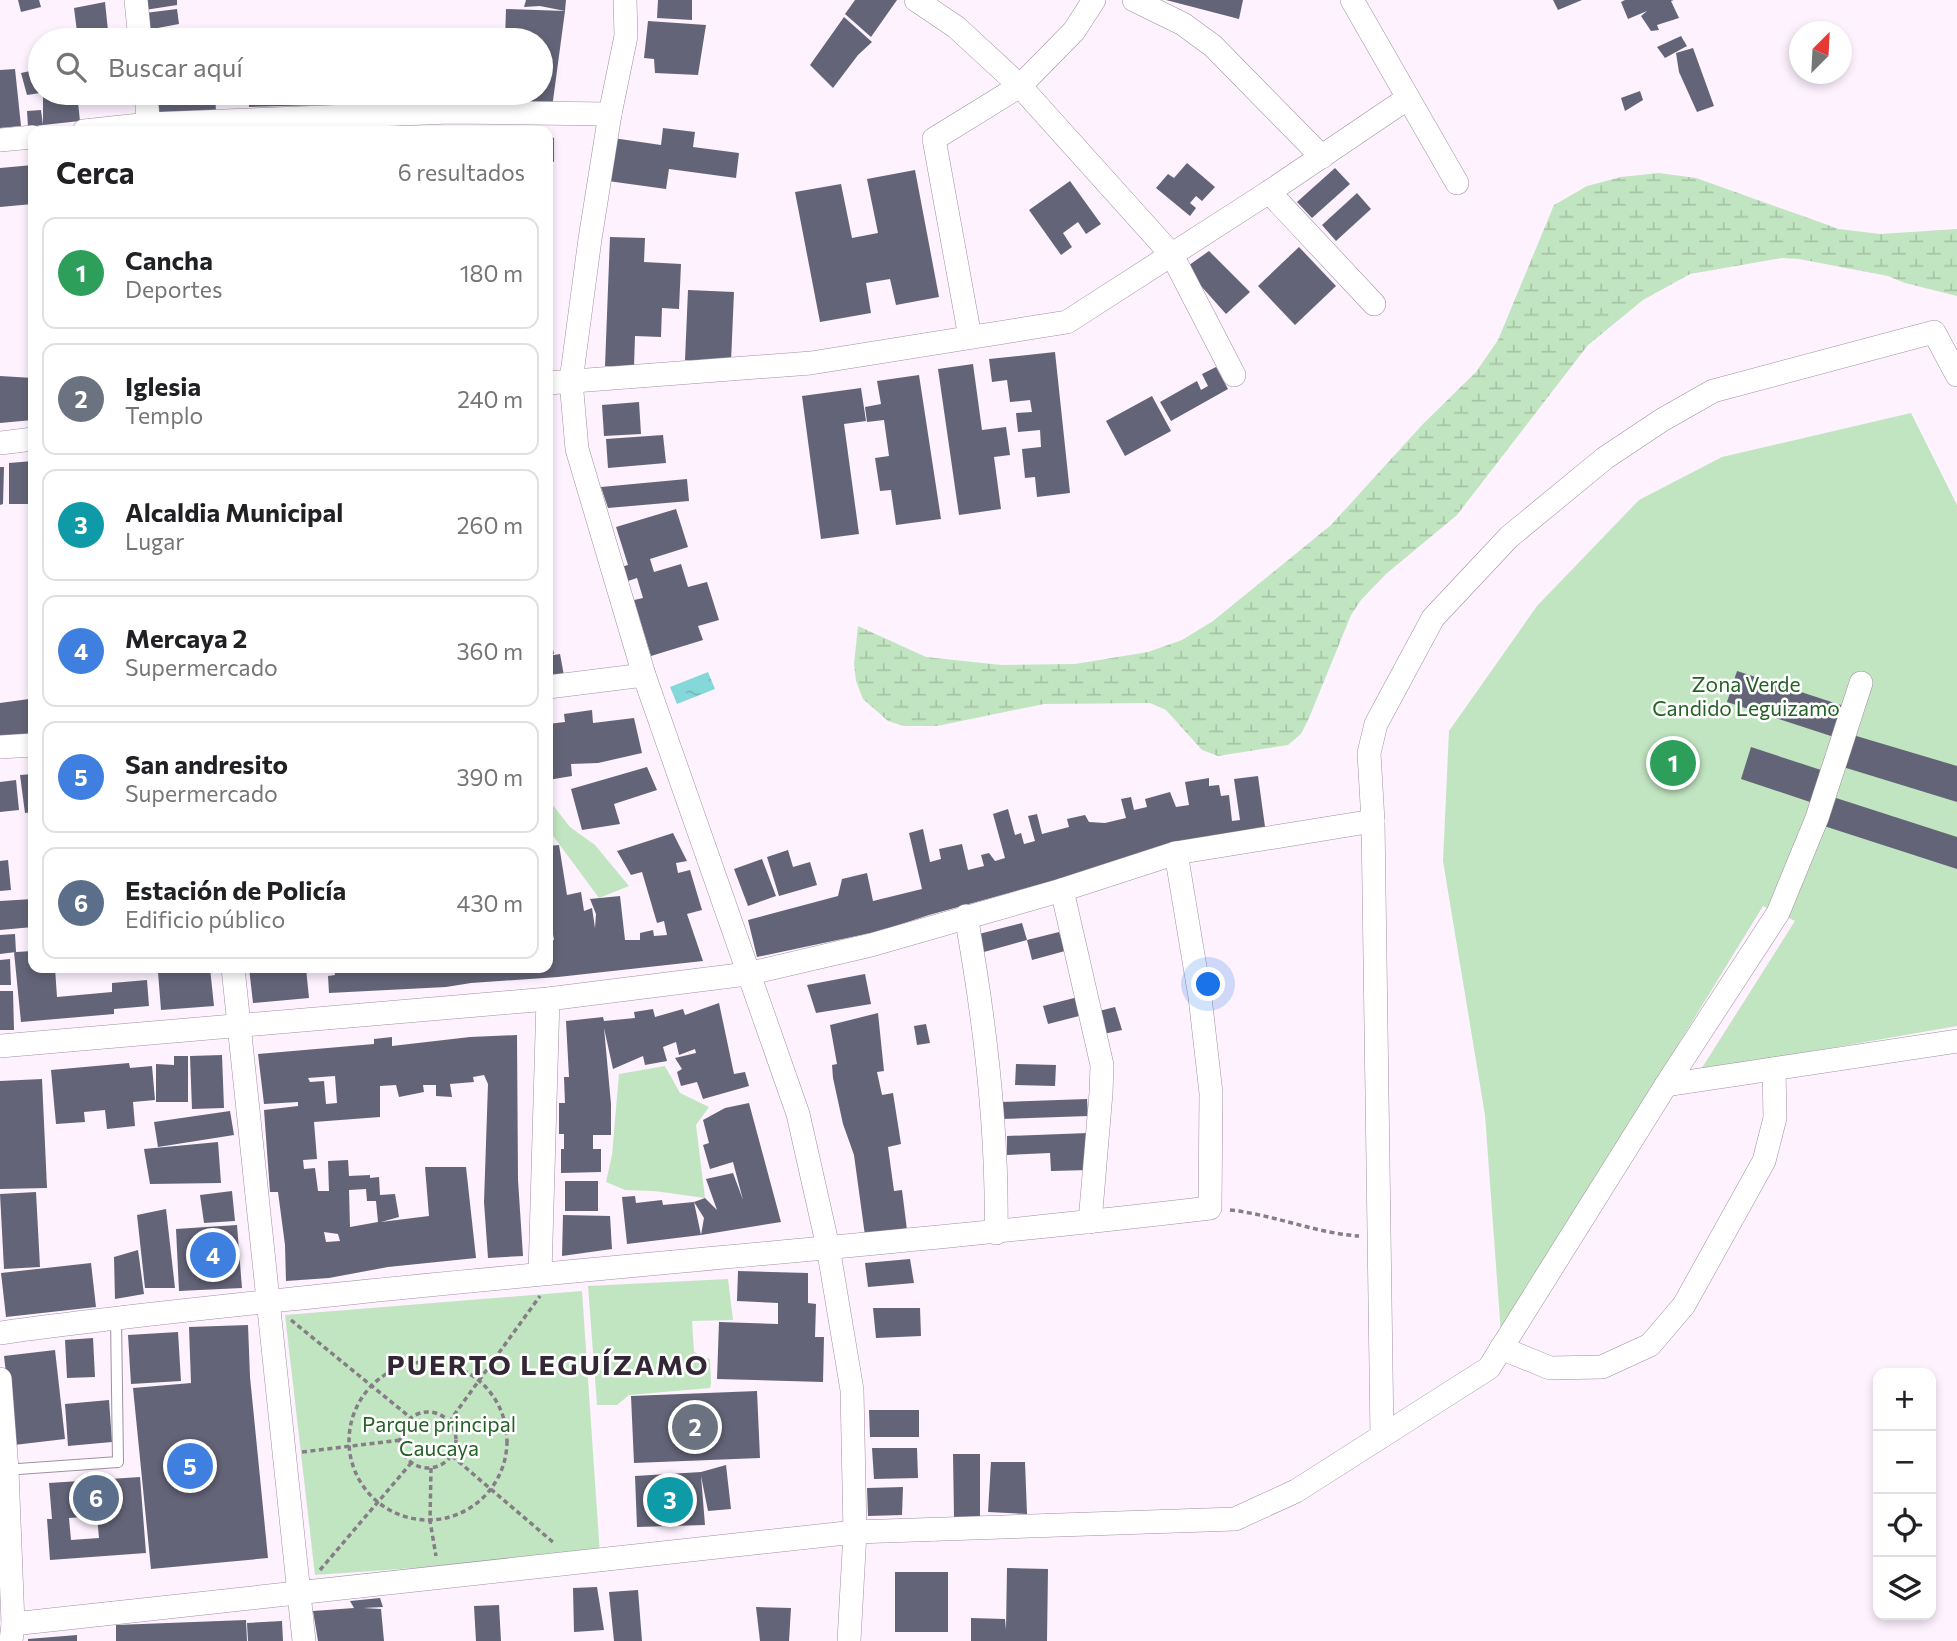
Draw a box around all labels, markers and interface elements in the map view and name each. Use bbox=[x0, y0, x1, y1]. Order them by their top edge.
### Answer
north arrow bbox=[1789, 21, 1852, 84]
search box bbox=[28, 28, 553, 105]
icon: search bbox=[52, 48, 90, 86]
text: Buscar aquí bbox=[108, 51, 243, 82]
text: Cerca bbox=[56, 153, 135, 190]
text: 6 resultados bbox=[398, 158, 525, 186]
text: Cancha bbox=[125, 244, 213, 275]
text: 1 bbox=[76, 259, 86, 287]
text: 180 m bbox=[460, 259, 523, 287]
text: Deportes bbox=[125, 275, 222, 303]
text: Iglesia bbox=[125, 370, 201, 401]
text: 2 bbox=[74, 385, 88, 413]
text: 240 m bbox=[457, 385, 523, 413]
text: Templo bbox=[125, 401, 203, 429]
text: Alcaldia Municipal bbox=[125, 496, 343, 527]
text: 3 bbox=[74, 511, 88, 539]
text: 260 m bbox=[457, 511, 523, 539]
text: Lugar bbox=[125, 527, 185, 555]
text: Mercaya 2 bbox=[125, 622, 247, 653]
text: 4 bbox=[74, 637, 88, 665]
text: 360 m bbox=[456, 637, 523, 665]
text: Supermercado bbox=[125, 653, 278, 681]
park label: Zona Verde Candido Leguizamo bbox=[1652, 671, 1840, 720]
pin: 1 bbox=[1650, 737, 1696, 789]
text: San andresito bbox=[125, 748, 288, 779]
text: 5 bbox=[74, 763, 88, 791]
text: 390 m bbox=[456, 763, 523, 791]
text: Supermercado bbox=[125, 779, 278, 807]
text: Estación de Policía bbox=[125, 874, 346, 905]
text: 6 bbox=[74, 889, 88, 917]
text: 430 m bbox=[457, 889, 523, 917]
text: Edificio público bbox=[125, 905, 285, 933]
your location bbox=[1191, 967, 1225, 1001]
pin: 4 bbox=[190, 1229, 236, 1281]
district label: PUERTO LEGUÍZAMO bbox=[387, 1347, 709, 1381]
map controls bbox=[1873, 1368, 1936, 1620]
button: + bbox=[1873, 1368, 1936, 1431]
pin: 2 bbox=[672, 1401, 718, 1453]
park label: Parque principal Caucaya bbox=[362, 1411, 516, 1460]
button: − bbox=[1873, 1431, 1936, 1494]
pin: 5 bbox=[167, 1440, 213, 1492]
pin: 6 bbox=[73, 1472, 119, 1524]
pin: 3 bbox=[647, 1474, 693, 1526]
button: locate bbox=[1873, 1494, 1936, 1557]
button: layers bbox=[1873, 1557, 1936, 1620]

